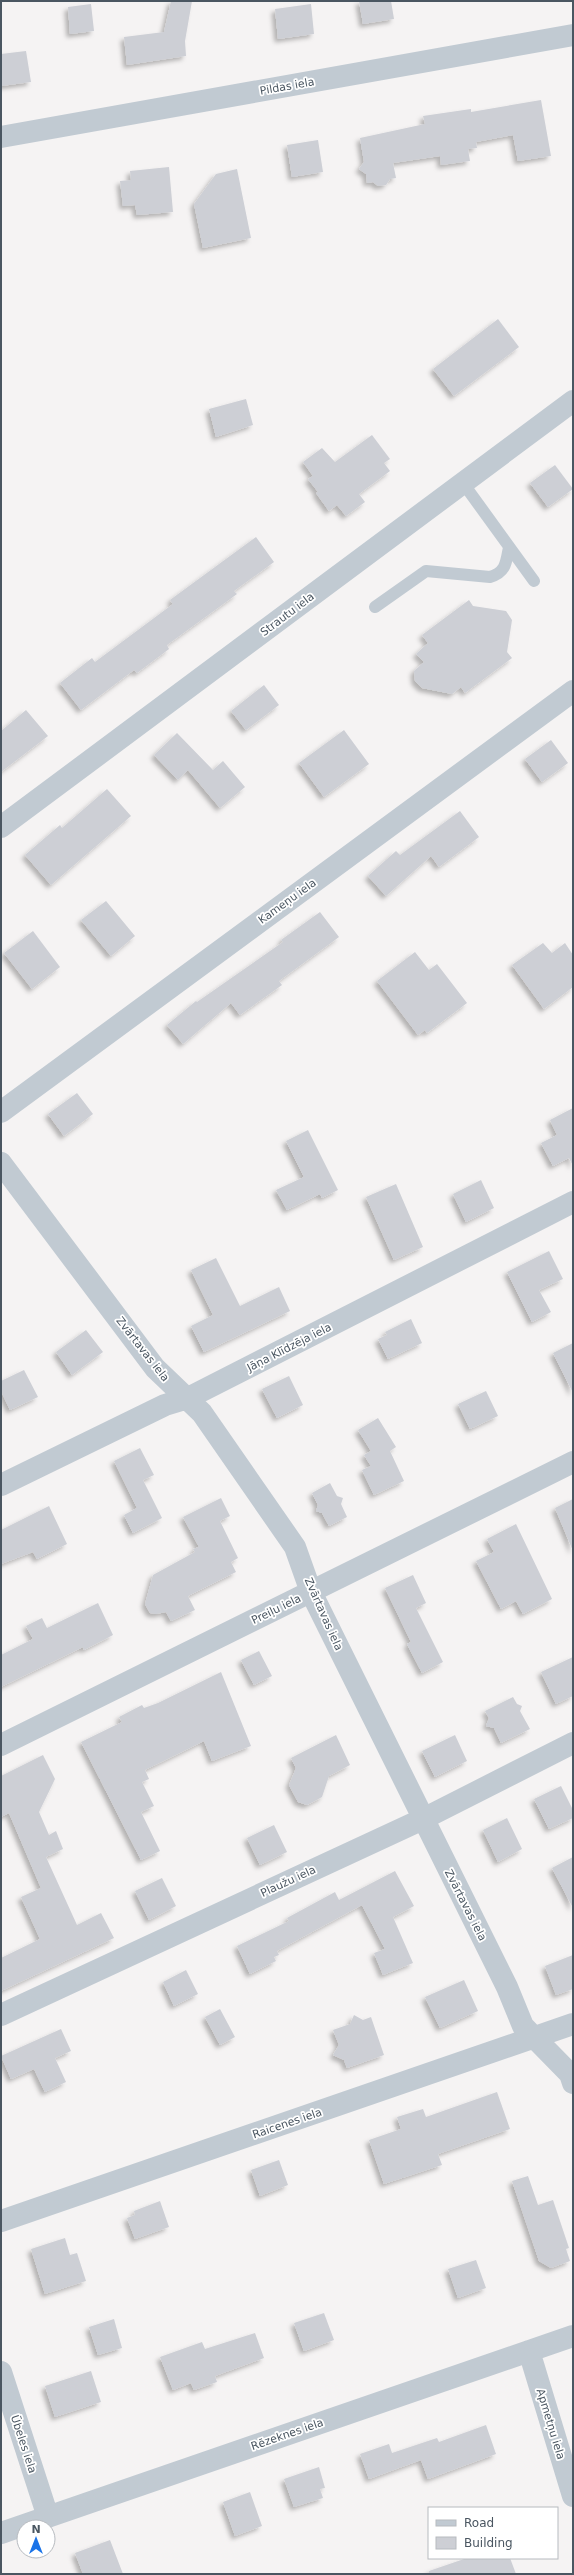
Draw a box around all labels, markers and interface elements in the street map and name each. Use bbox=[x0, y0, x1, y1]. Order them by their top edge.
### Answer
street label: Pildas iela bbox=[259, 75, 315, 98]
street label: Strautu iela bbox=[258, 590, 317, 639]
street label: Kameņu iela bbox=[256, 876, 319, 927]
street label: Zvārtavas iela bbox=[113, 1314, 172, 1384]
street label: Jāņa Klīdzēja iela bbox=[244, 1321, 334, 1375]
street label: Zvārtavas iela bbox=[302, 1576, 345, 1653]
street label: Preiļu iela bbox=[249, 1592, 303, 1627]
street label: Plaužu iela bbox=[259, 1863, 318, 1900]
street label: Zvārtavas iela bbox=[442, 1867, 489, 1943]
street label: Raicenes iela bbox=[251, 2106, 324, 2141]
street label: Apmetņu iela bbox=[534, 2387, 567, 2461]
street label: Ūbeles iela bbox=[8, 2413, 39, 2475]
street label: Rēzeknes iela bbox=[249, 2416, 325, 2453]
legend bbox=[428, 2507, 558, 2559]
text: Road bbox=[464, 2516, 494, 2530]
north arrow bbox=[16, 2519, 56, 2559]
text: N bbox=[31, 2523, 41, 2536]
text: Building bbox=[464, 2536, 513, 2550]

